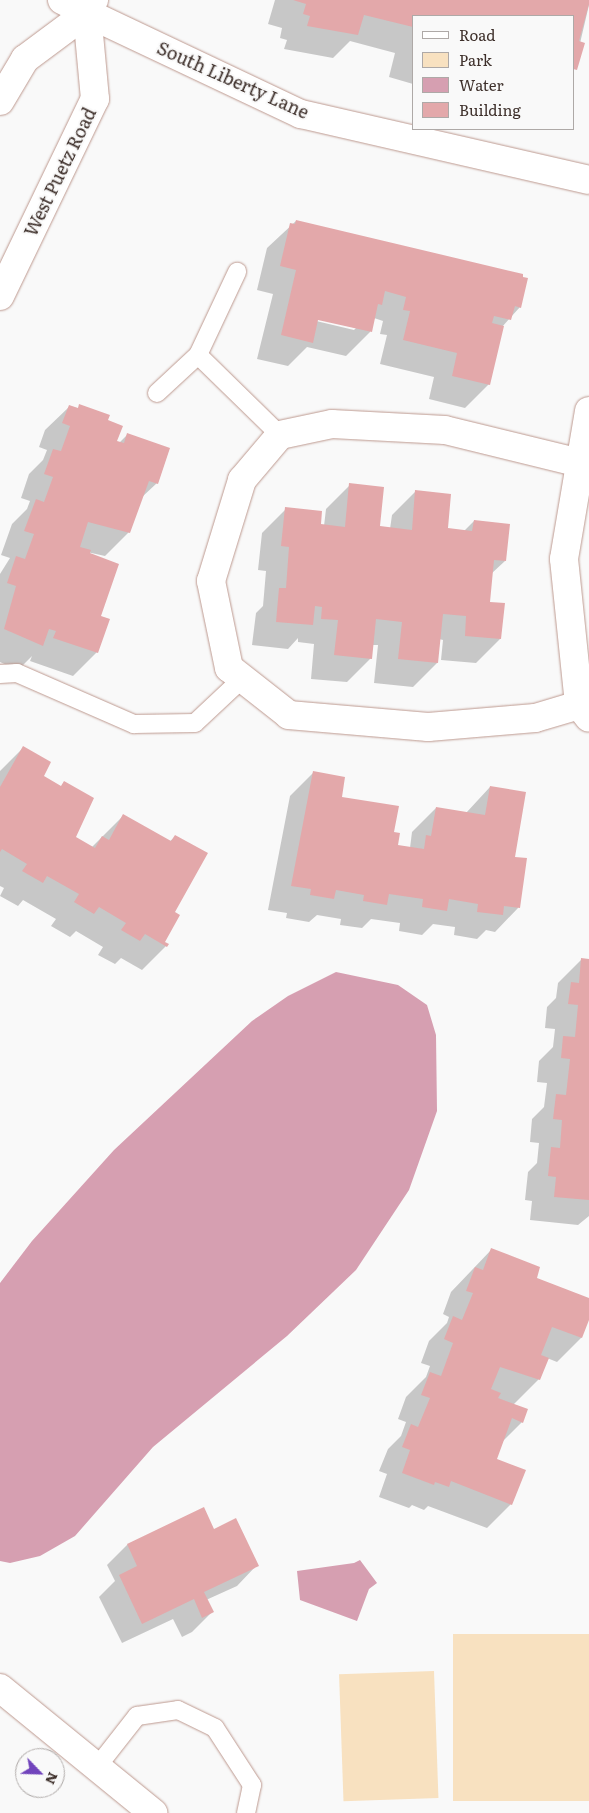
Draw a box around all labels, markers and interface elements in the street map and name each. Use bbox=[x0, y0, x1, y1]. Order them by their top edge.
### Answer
legend bbox=[412, 15, 574, 130]
text: Road bbox=[459, 23, 495, 46]
street label: South Liberty Lane bbox=[154, 37, 312, 123]
text: Park bbox=[459, 48, 492, 71]
text: Water bbox=[459, 73, 504, 96]
text: Building bbox=[459, 98, 521, 121]
street label: West Puetz Road bbox=[19, 104, 101, 240]
north arrow bbox=[15, 1748, 65, 1798]
text: N bbox=[41, 1769, 64, 1788]

